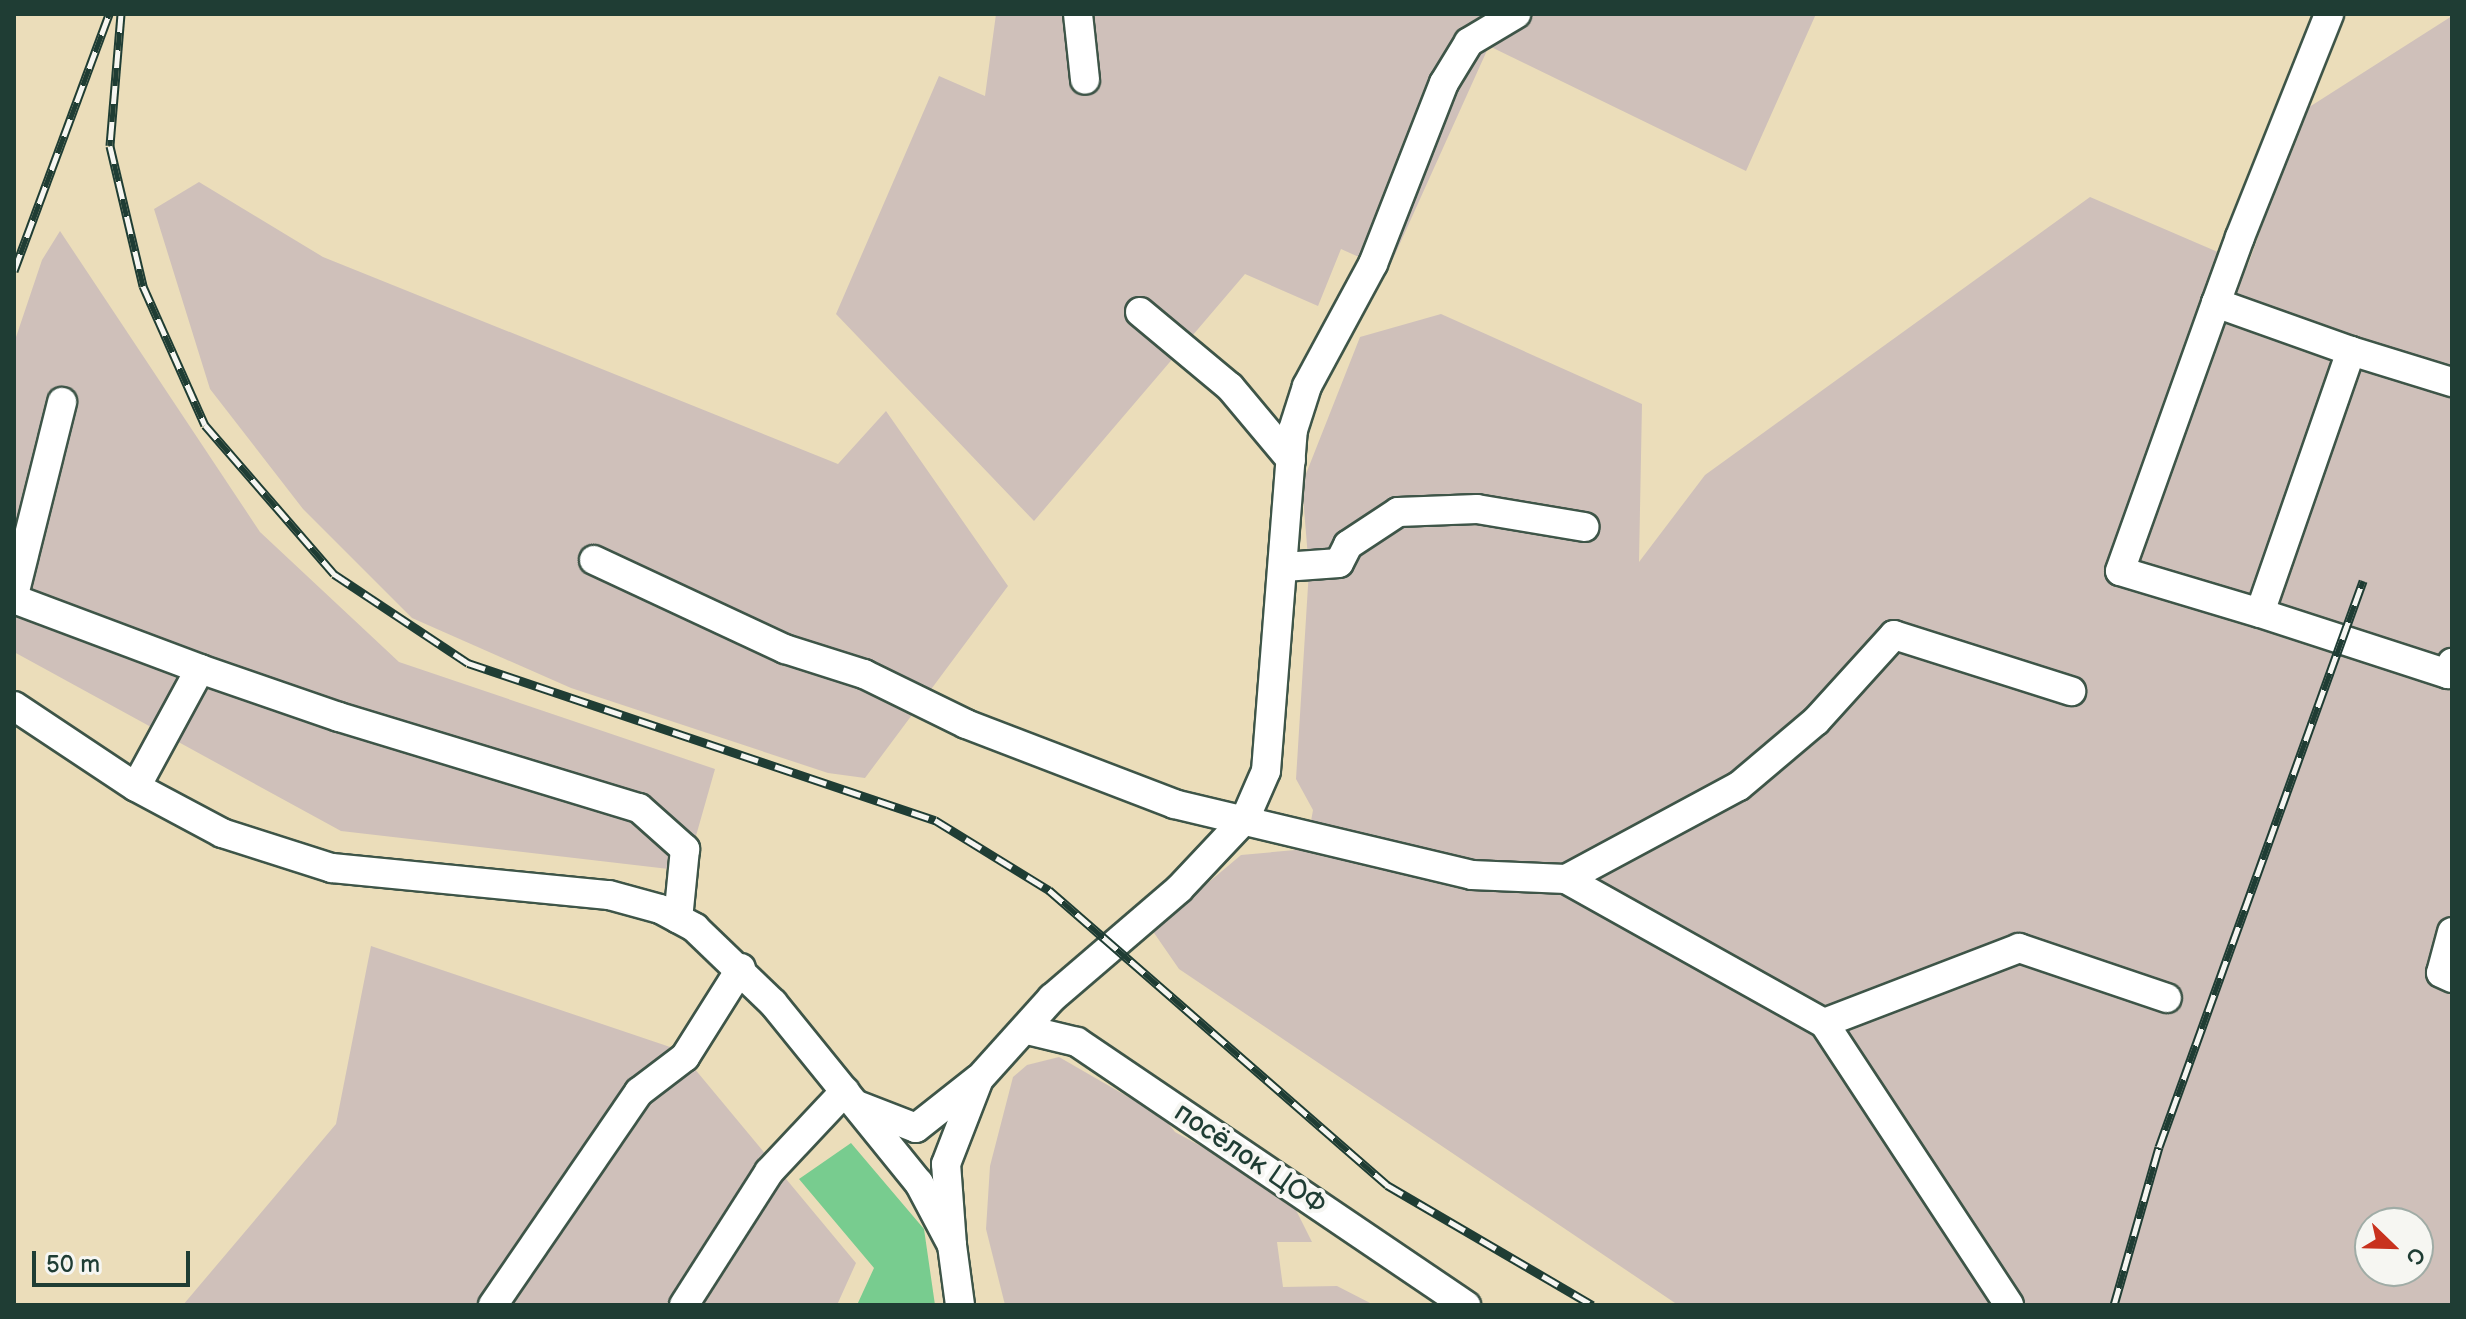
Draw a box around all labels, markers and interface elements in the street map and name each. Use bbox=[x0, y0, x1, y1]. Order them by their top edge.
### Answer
street label: посёлок ЦОФ bbox=[1168, 1096, 1332, 1222]
north arrow bbox=[2354, 1207, 2434, 1287]
scale bar bbox=[36, 1235, 194, 1285]
text: С bbox=[2399, 1243, 2430, 1268]
text: 50 m bbox=[46, 1250, 100, 1279]

